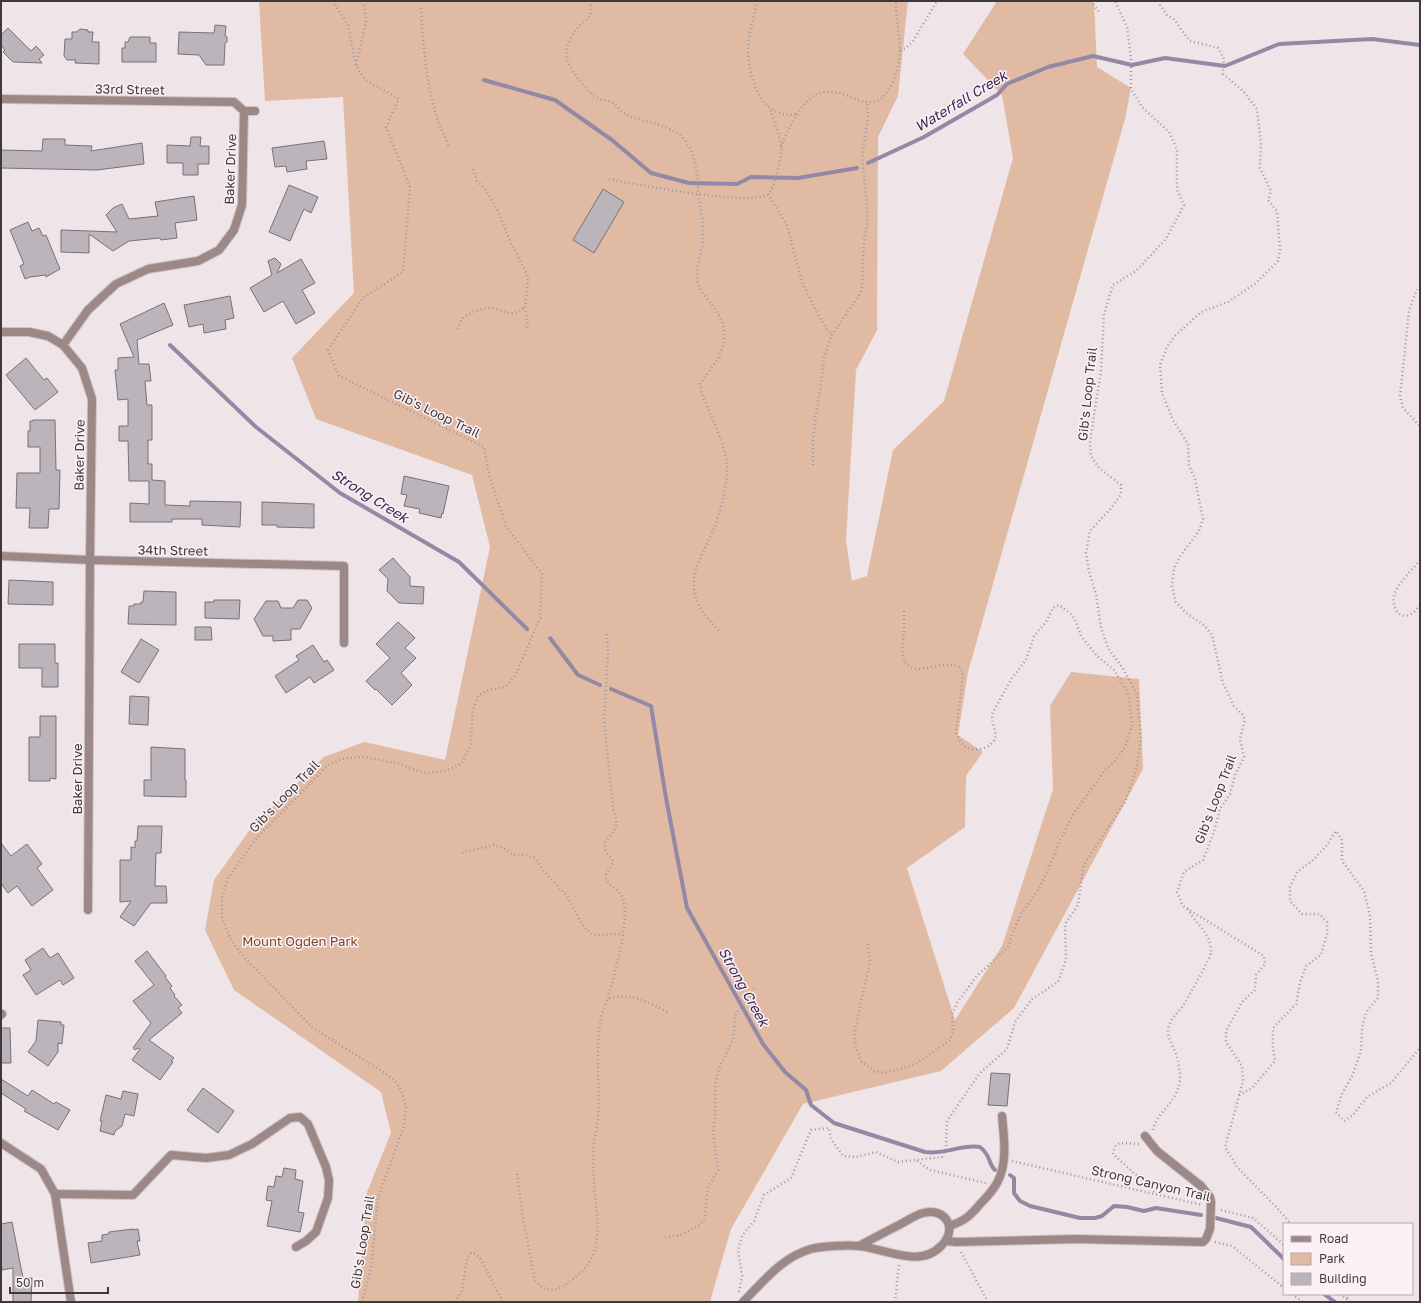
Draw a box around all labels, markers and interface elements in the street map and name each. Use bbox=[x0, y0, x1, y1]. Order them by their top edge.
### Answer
water label: Waterfall Creek bbox=[912, 65, 1012, 135]
street label: 33rd Street bbox=[95, 80, 165, 98]
street label: Baker Drive bbox=[221, 133, 239, 205]
street label: Gib's Loop Trail bbox=[1074, 346, 1100, 442]
street label: Gib's Loop Trail bbox=[391, 385, 483, 441]
street label: Baker Drive bbox=[70, 419, 88, 491]
water label: Strong Creek bbox=[329, 465, 414, 527]
street label: 34th Street bbox=[138, 541, 208, 559]
street label: Baker Drive bbox=[69, 743, 85, 815]
street label: Gib's Loop Trail bbox=[1191, 752, 1239, 846]
street label: Gib's Loop Trail bbox=[245, 756, 323, 836]
park label: Mount Ogden Park bbox=[242, 933, 359, 949]
water label: Strong Creek bbox=[716, 944, 774, 1031]
street label: Strong Canyon Trail bbox=[1090, 1161, 1212, 1205]
street label: Gib's Loop Trail bbox=[347, 1194, 377, 1290]
legend bbox=[1283, 1223, 1413, 1295]
text: Road bbox=[1319, 1231, 1348, 1246]
text: Park bbox=[1319, 1251, 1345, 1266]
scale bar bbox=[10, 1269, 108, 1295]
text: Building bbox=[1319, 1271, 1367, 1286]
text: 50 m bbox=[16, 1275, 44, 1290]

